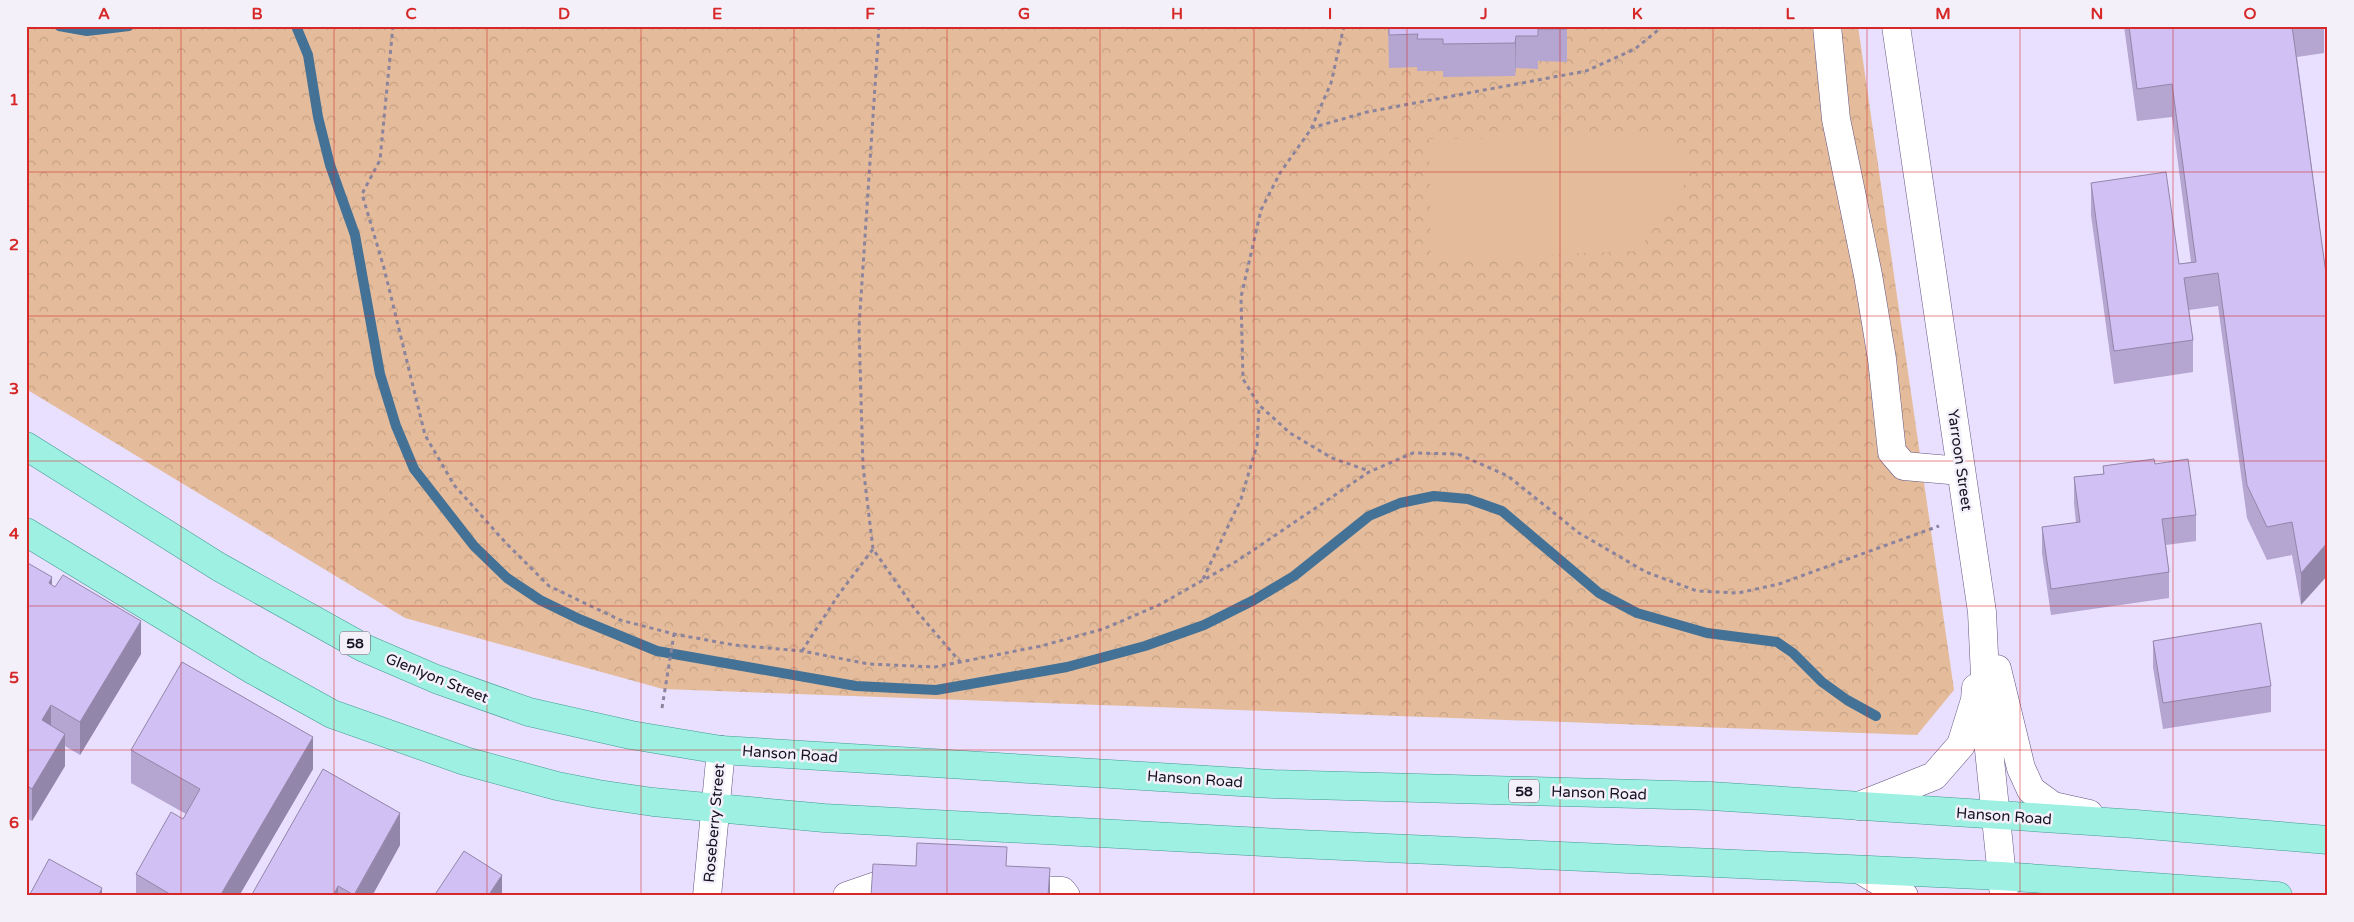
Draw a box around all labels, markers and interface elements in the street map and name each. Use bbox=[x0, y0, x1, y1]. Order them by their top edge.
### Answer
text: A bbox=[98, 4, 110, 24]
text: B bbox=[251, 4, 263, 24]
text: C bbox=[405, 4, 417, 24]
text: D bbox=[558, 4, 570, 24]
text: E bbox=[712, 4, 722, 24]
text: F bbox=[865, 4, 875, 24]
text: G bbox=[1018, 4, 1030, 24]
text: H bbox=[1171, 4, 1183, 24]
text: I bbox=[1328, 4, 1332, 24]
text: J bbox=[1479, 4, 1488, 24]
text: K bbox=[1632, 4, 1643, 24]
text: L bbox=[1785, 4, 1795, 24]
text: M bbox=[1935, 4, 1951, 24]
text: N bbox=[2091, 4, 2103, 24]
text: O bbox=[2244, 4, 2257, 24]
text: 1 bbox=[9, 90, 19, 110]
text: 2 bbox=[9, 235, 19, 255]
text: 3 bbox=[9, 379, 19, 399]
street label: Yarroon Street bbox=[1944, 408, 1976, 512]
text: 4 bbox=[9, 524, 19, 544]
road number: 58 bbox=[340, 632, 370, 654]
street label: Glenlyon Street bbox=[383, 649, 491, 707]
text: 5 bbox=[9, 668, 19, 688]
street label: Hanson Road bbox=[742, 742, 838, 766]
street label: Roseberry Street bbox=[700, 762, 728, 883]
street label: Hanson Road bbox=[1147, 767, 1243, 791]
road number: 58 bbox=[1509, 779, 1539, 802]
street label: Hanson Road bbox=[1551, 782, 1647, 804]
street label: Hanson Road bbox=[1956, 804, 2052, 828]
text: 6 bbox=[9, 813, 19, 833]

